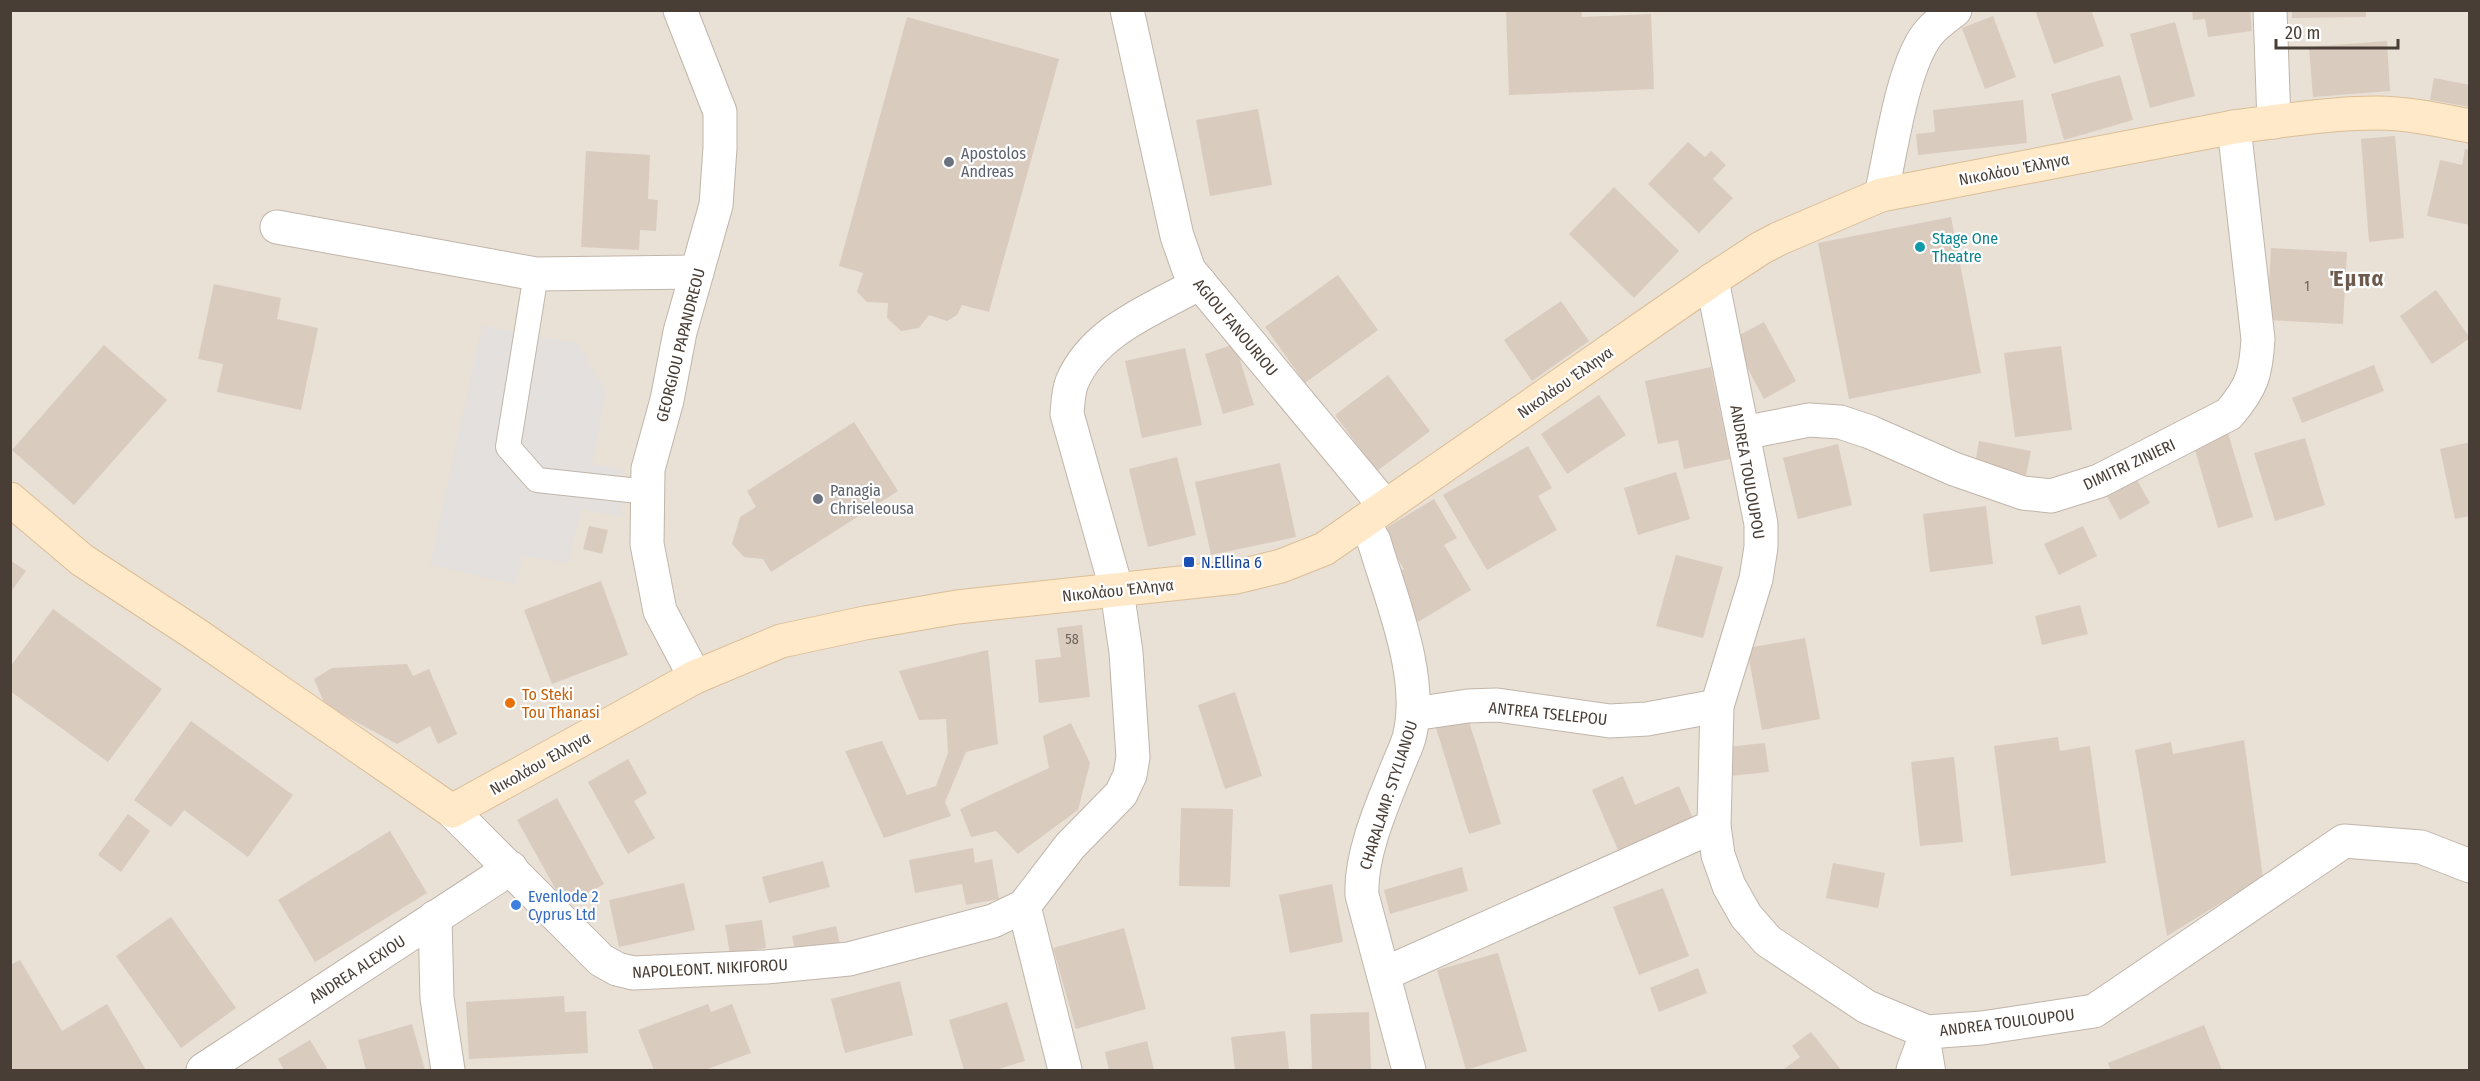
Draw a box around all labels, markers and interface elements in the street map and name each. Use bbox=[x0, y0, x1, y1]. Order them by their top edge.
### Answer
scale bar bbox=[2276, 12, 2398, 50]
text: 20 m bbox=[2285, 22, 2320, 44]
place label: Apostolos Andreas bbox=[961, 144, 1026, 181]
street label: Νικολάου Έλληνα bbox=[1957, 149, 2071, 190]
marker: Apostolos Andreas bbox=[942, 155, 956, 169]
place label: Stage One Theatre bbox=[1932, 229, 1998, 266]
marker: Stage One Theatre bbox=[1913, 240, 1927, 254]
district label: Έμπα bbox=[2329, 265, 2385, 292]
street label: GEORGIOU PAPANDREOU bbox=[652, 266, 709, 424]
street label: AGIOU FANOURIOU bbox=[1189, 275, 1282, 380]
house number: 1 bbox=[2304, 278, 2310, 295]
street label: Νικολάου Έλληνα bbox=[1514, 342, 1617, 422]
street label: ANDREA TOULOUPOU bbox=[1726, 404, 1769, 541]
street label: DIMITRI ZINIERI bbox=[2080, 435, 2178, 494]
place label: Panagia Chriseleousa bbox=[830, 481, 914, 518]
marker: Panagia Chriseleousa bbox=[811, 492, 825, 506]
place label: N.Ellina 6 bbox=[1201, 553, 1262, 572]
marker: N.Ellina 6 bbox=[1182, 555, 1196, 569]
street label: Νικολάου Έλληνα bbox=[1061, 575, 1175, 606]
house number: 58 bbox=[1065, 631, 1079, 648]
place label: To Steki Tou Thanasi bbox=[522, 685, 600, 722]
marker: To Steki Tou Thanasi bbox=[503, 696, 517, 710]
street label: ANTREA TSELEPOU bbox=[1488, 698, 1608, 729]
street label: CHARALAMP. STYLIANOU bbox=[1355, 718, 1422, 872]
street label: Νικολάου Έλληνα bbox=[487, 728, 594, 799]
place label: Evenlode 2 Cyprus Ltd bbox=[528, 887, 598, 924]
marker: Evenlode 2 Cyprus Ltd bbox=[509, 898, 523, 912]
street label: ANDREA ALEXIOU bbox=[306, 931, 409, 1007]
street label: NAPOLEONT. NIKIFOROU bbox=[632, 955, 788, 982]
street label: ANDREA TOULOUPOU bbox=[1939, 1005, 2076, 1040]

